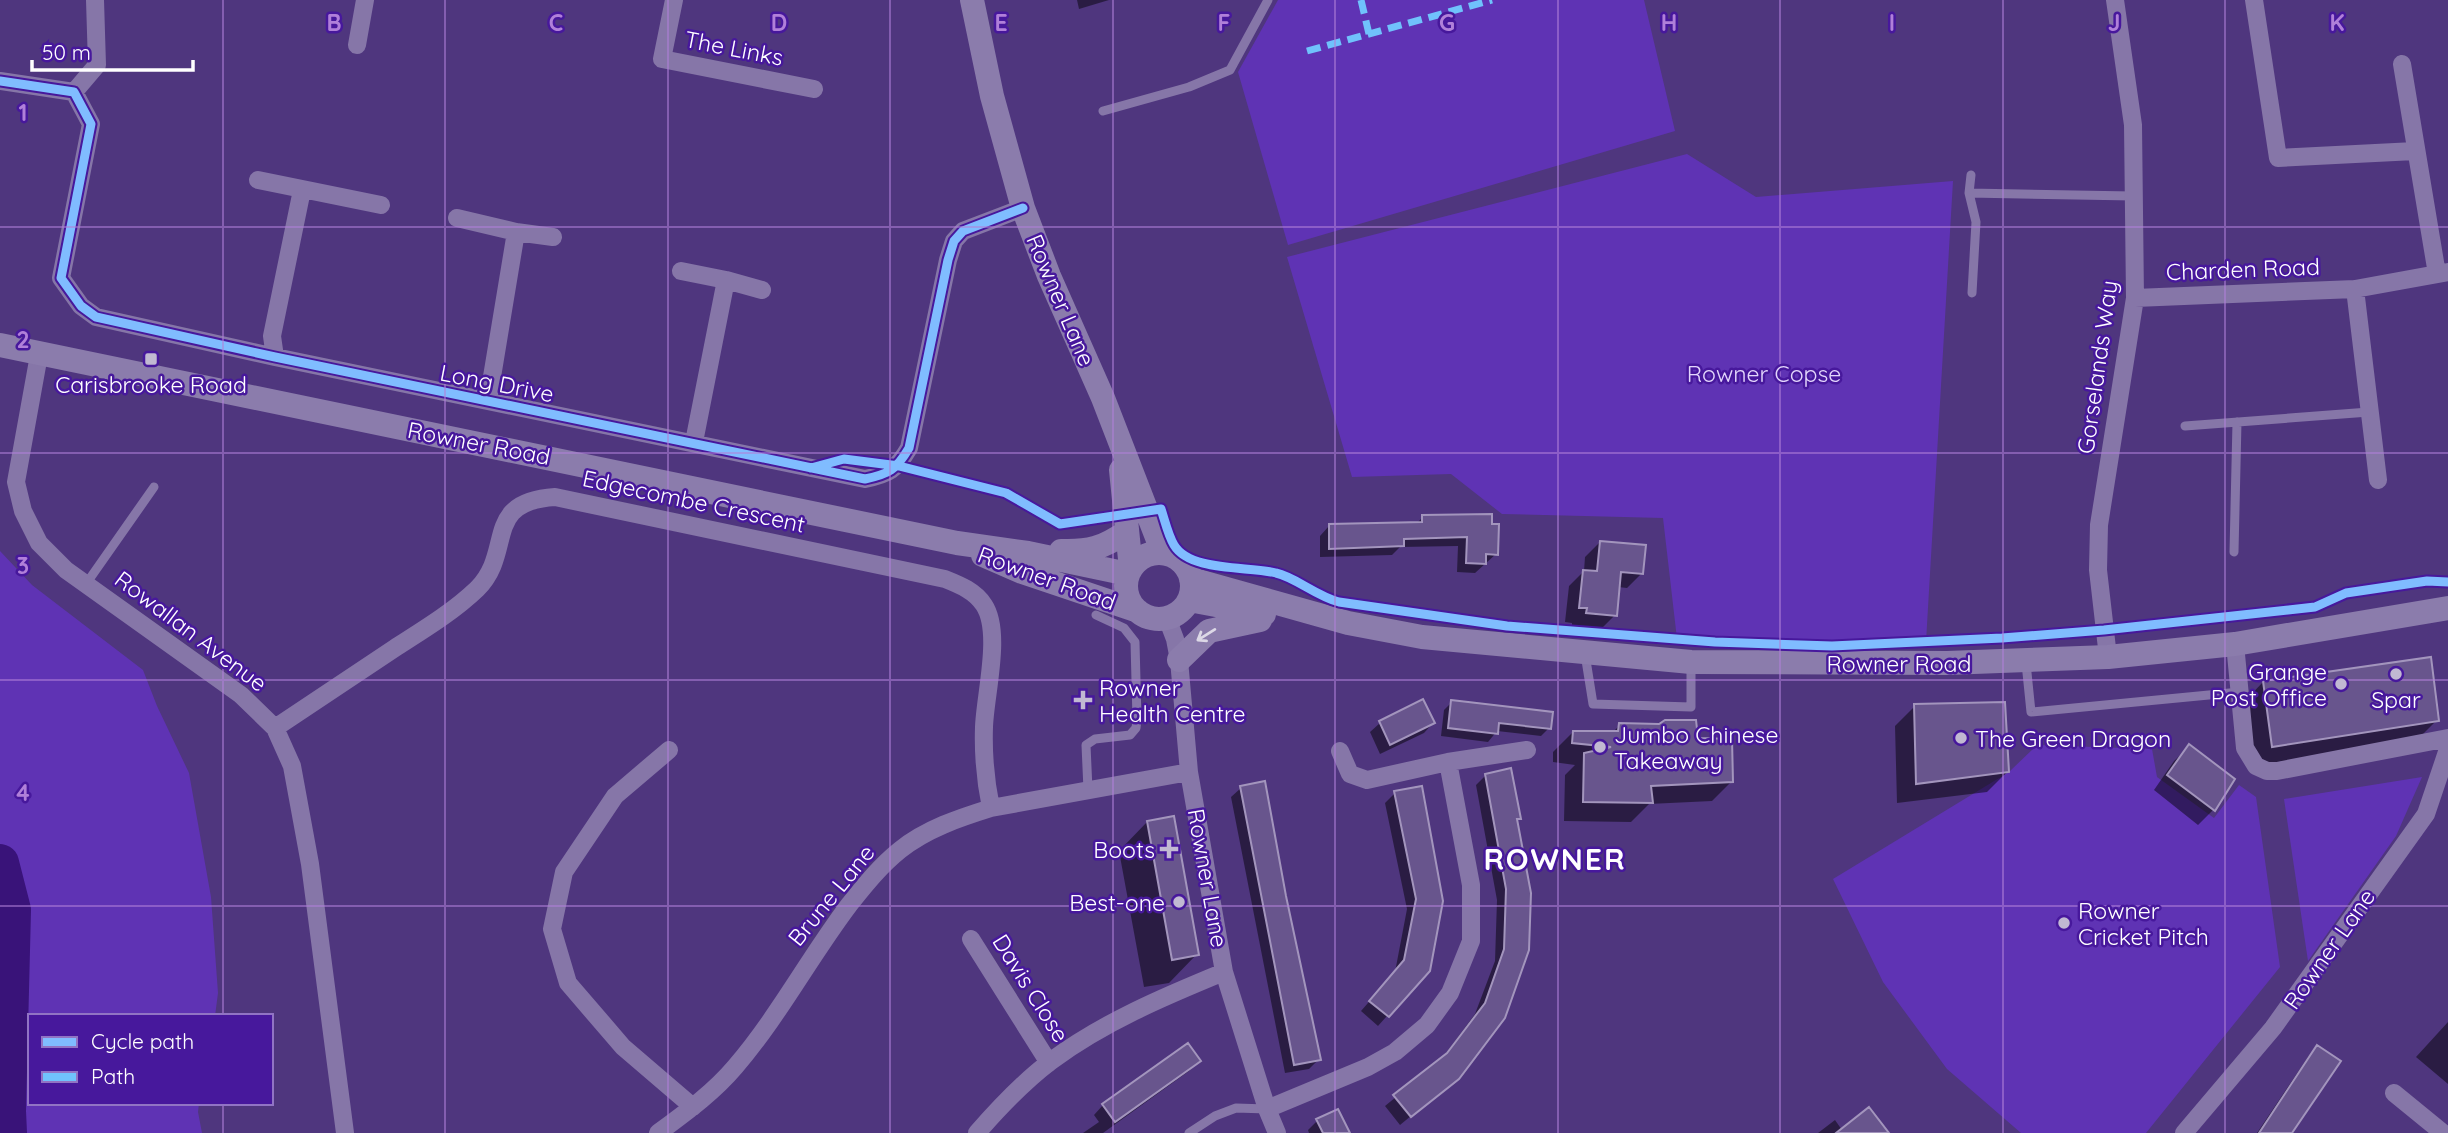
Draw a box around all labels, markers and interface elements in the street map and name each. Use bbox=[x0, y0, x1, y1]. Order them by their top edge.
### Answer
text: B bbox=[326, 8, 342, 37]
text: C bbox=[549, 8, 563, 37]
text: D bbox=[771, 8, 787, 37]
text: E bbox=[994, 8, 1008, 37]
text: F bbox=[1218, 8, 1230, 37]
text: G bbox=[1439, 8, 1455, 37]
text: H bbox=[1661, 8, 1677, 37]
text: I bbox=[1889, 8, 1895, 37]
text: J bbox=[2108, 8, 2120, 37]
text: K bbox=[2329, 8, 2345, 37]
street label: The Links bbox=[682, 24, 786, 72]
scale bar bbox=[32, 28, 192, 72]
text: 50 m bbox=[42, 39, 91, 65]
text: 1 bbox=[19, 98, 27, 127]
street label: Rowner Lane bbox=[1020, 230, 1102, 370]
street label: Charden Road bbox=[2166, 252, 2320, 286]
street label: Gorselands Way bbox=[2070, 278, 2124, 456]
text: 2 bbox=[16, 325, 30, 354]
marker: Carisbrooke Road bbox=[143, 351, 159, 367]
street label: Long Drive bbox=[438, 358, 556, 408]
park label: Rowner Copse bbox=[1687, 359, 1841, 388]
place label: Carisbrooke Road bbox=[55, 370, 247, 399]
street label: Rowner Road bbox=[405, 415, 553, 471]
street label: Edgecombe Crescent bbox=[580, 463, 808, 539]
street label: Rowner Road bbox=[974, 540, 1120, 616]
text: 3 bbox=[17, 551, 29, 580]
street label: Rowallan Avenue bbox=[109, 564, 273, 698]
one-way arrow bbox=[1197, 628, 1216, 643]
street label: Rowner Road bbox=[1827, 649, 1971, 678]
place label: Grange Post Office bbox=[2211, 657, 2327, 712]
marker: Spar bbox=[2388, 666, 2404, 682]
place label: Rowner Health Centre bbox=[1099, 673, 1245, 728]
marker: Grange Post Office bbox=[2333, 676, 2349, 692]
place label: Spar bbox=[2371, 685, 2421, 714]
marker: Rowner Health Centre bbox=[1073, 690, 1093, 710]
place label: Jumbo Chinese Takeaway bbox=[1614, 720, 1778, 775]
place label: The Green Dragon bbox=[1975, 724, 2171, 753]
marker: The Green Dragon bbox=[1953, 730, 1969, 746]
marker: Jumbo Chinese Takeaway bbox=[1592, 739, 1608, 755]
text: 4 bbox=[16, 778, 30, 807]
street label: Rowner Lane bbox=[1182, 806, 1234, 950]
place label: Boots bbox=[1093, 835, 1155, 864]
street label: Brune Lane bbox=[781, 838, 881, 952]
district label: ROWNER bbox=[1483, 840, 1627, 878]
marker: Boots bbox=[1161, 841, 1177, 857]
street label: Rowner Lane bbox=[2277, 883, 2381, 1015]
place label: Best-one bbox=[1069, 888, 1165, 917]
marker: Best-one bbox=[1171, 894, 1187, 910]
place label: Rowner Cricket Pitch bbox=[2078, 896, 2209, 951]
marker: Rowner Cricket Pitch bbox=[2056, 915, 2072, 931]
street label: Davis Close bbox=[986, 929, 1076, 1047]
legend bbox=[28, 1014, 273, 1105]
text: Cycle path bbox=[91, 1028, 194, 1054]
text: Path bbox=[91, 1063, 135, 1089]

